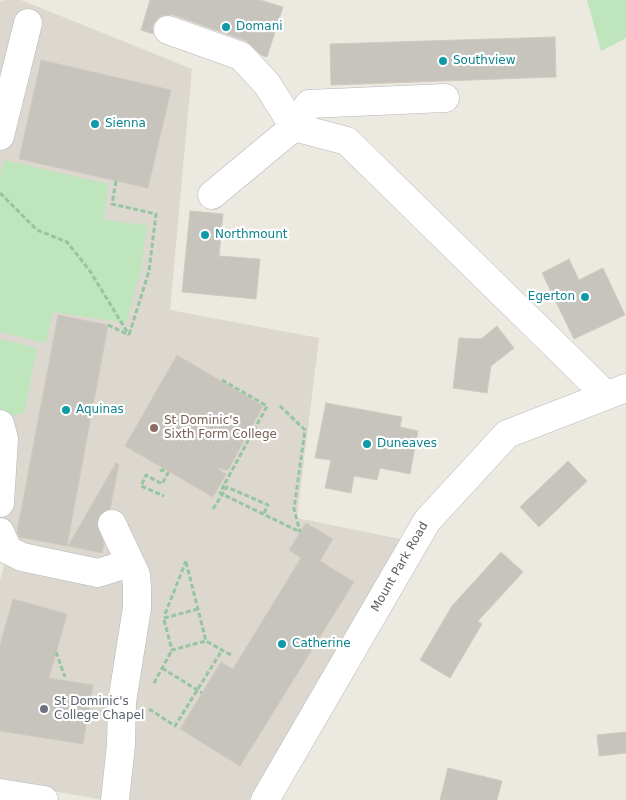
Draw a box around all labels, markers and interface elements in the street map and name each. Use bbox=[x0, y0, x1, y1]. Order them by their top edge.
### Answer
place label: Domani bbox=[236, 20, 283, 34]
marker: Domani bbox=[220, 21, 232, 33]
place label: Southview bbox=[453, 54, 516, 68]
marker: Southview bbox=[437, 55, 449, 67]
place label: Sienna bbox=[105, 117, 146, 131]
marker: Sienna bbox=[89, 118, 101, 130]
place label: Northmount bbox=[215, 228, 288, 242]
marker: Northmount bbox=[199, 229, 211, 241]
place label: Egerton bbox=[528, 290, 575, 304]
marker: Egerton bbox=[579, 291, 591, 303]
place label: Aquinas bbox=[76, 403, 124, 417]
marker: Aquinas bbox=[60, 404, 72, 416]
place label: St Dominic's Sixth Form College bbox=[164, 414, 277, 442]
marker: St Dominic's Sixth Form College bbox=[148, 422, 160, 434]
place label: Duneaves bbox=[377, 437, 437, 451]
marker: Duneaves bbox=[361, 438, 373, 450]
street label: Mount Park Road bbox=[368, 520, 432, 614]
place label: Catherine bbox=[292, 637, 351, 651]
marker: Catherine bbox=[276, 638, 288, 650]
place label: St Dominic's College Chapel bbox=[54, 695, 144, 723]
marker: St Dominic's College Chapel bbox=[38, 703, 50, 715]

